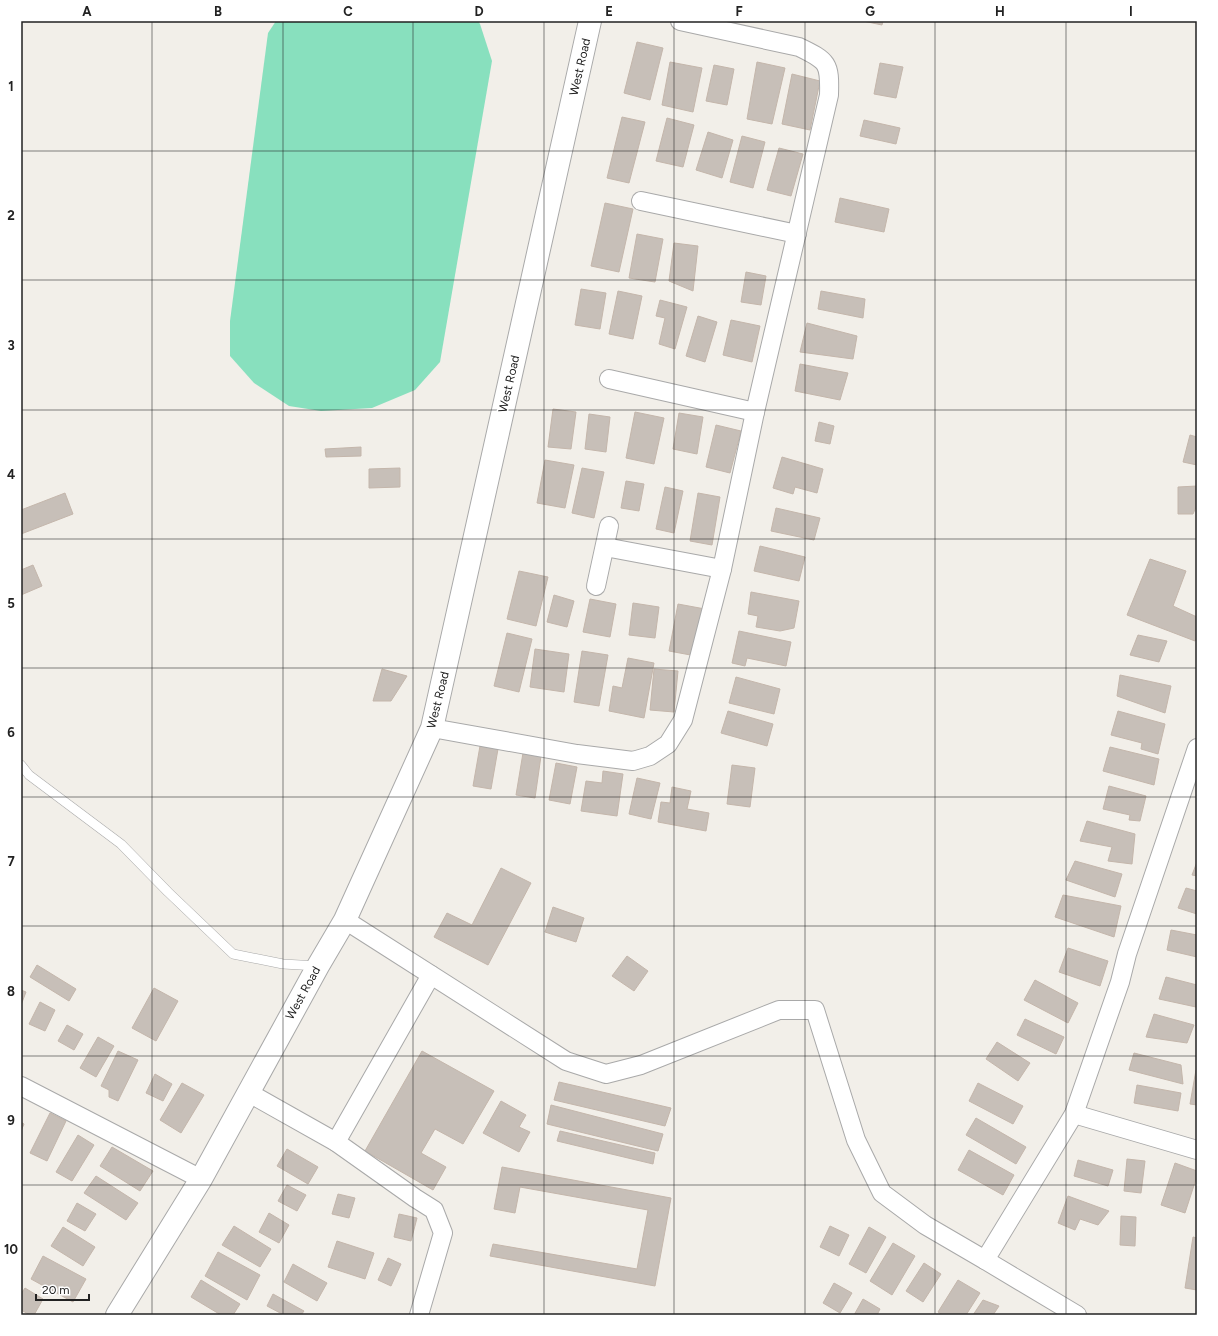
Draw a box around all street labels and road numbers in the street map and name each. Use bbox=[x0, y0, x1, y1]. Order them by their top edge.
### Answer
street label: West Road bbox=[567, 37, 593, 97]
street label: West Road bbox=[496, 354, 522, 414]
street label: West Road bbox=[424, 670, 452, 730]
street label: West Road bbox=[283, 964, 323, 1022]

